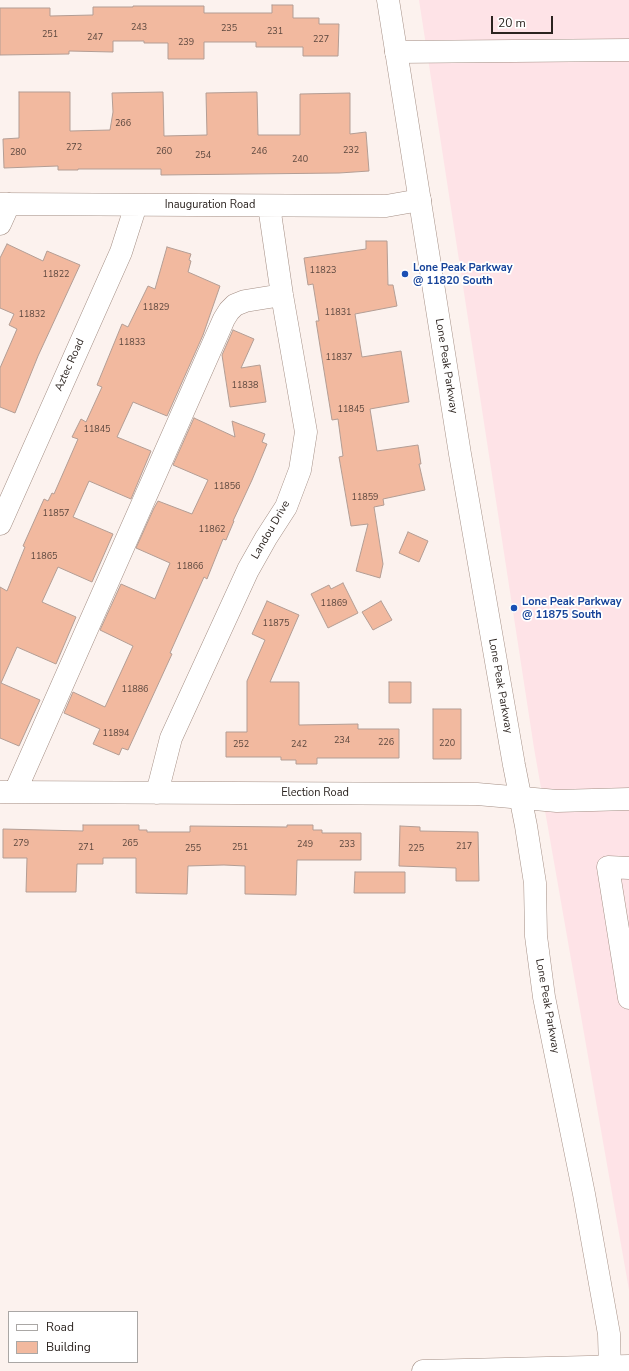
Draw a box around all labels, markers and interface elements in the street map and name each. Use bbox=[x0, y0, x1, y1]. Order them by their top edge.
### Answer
scale bar bbox=[493, 8, 555, 34]
text: 20 m bbox=[498, 15, 526, 31]
house number: 243 bbox=[131, 23, 147, 33]
house number: 235 bbox=[221, 24, 237, 34]
house number: 231 bbox=[267, 27, 283, 37]
house number: 251 bbox=[42, 30, 58, 40]
house number: 247 bbox=[87, 33, 103, 43]
house number: 227 bbox=[313, 35, 329, 45]
house number: 239 bbox=[178, 38, 194, 48]
house number: 266 bbox=[115, 119, 131, 129]
house number: 272 bbox=[66, 143, 82, 153]
house number: 232 bbox=[343, 146, 359, 156]
house number: 260 bbox=[156, 147, 172, 157]
house number: 246 bbox=[251, 147, 267, 157]
house number: 280 bbox=[10, 148, 26, 158]
house number: 254 bbox=[195, 151, 211, 161]
house number: 240 bbox=[292, 155, 308, 165]
street label: Inauguration Road bbox=[165, 198, 255, 212]
place label: Lone Peak Parkway @ 11820 South bbox=[413, 261, 513, 287]
house number: 11823 bbox=[310, 266, 336, 276]
marker: Lone Peak Parkway @ 11820 South bbox=[400, 269, 410, 279]
house number: 11822 bbox=[43, 270, 69, 280]
house number: 11829 bbox=[143, 303, 169, 313]
house number: 11831 bbox=[325, 308, 351, 318]
house number: 11832 bbox=[19, 310, 45, 320]
street label: Lone Peak Parkway bbox=[432, 318, 460, 414]
street label: Aztec Road bbox=[53, 337, 87, 393]
house number: 11833 bbox=[119, 338, 145, 348]
house number: 11837 bbox=[326, 353, 352, 363]
house number: 11838 bbox=[232, 381, 258, 391]
house number: 11845 bbox=[338, 405, 364, 415]
house number: 11845 bbox=[84, 425, 110, 435]
house number: 11856 bbox=[214, 482, 240, 492]
house number: 11859 bbox=[352, 493, 378, 503]
street label: Landou Drive bbox=[249, 498, 293, 562]
house number: 11857 bbox=[43, 509, 69, 519]
house number: 11862 bbox=[199, 525, 225, 535]
house number: 11865 bbox=[31, 552, 57, 562]
house number: 11866 bbox=[177, 562, 203, 572]
place label: Lone Peak Parkway @ 11875 South bbox=[522, 595, 622, 621]
house number: 11869 bbox=[321, 599, 347, 609]
marker: Lone Peak Parkway @ 11875 South bbox=[509, 603, 519, 613]
house number: 11875 bbox=[263, 619, 289, 629]
street label: Lone Peak Parkway bbox=[485, 638, 515, 734]
house number: 11886 bbox=[122, 685, 148, 695]
house number: 11894 bbox=[103, 729, 129, 739]
house number: 234 bbox=[334, 736, 350, 746]
house number: 226 bbox=[378, 738, 394, 748]
house number: 220 bbox=[439, 739, 455, 749]
house number: 252 bbox=[233, 740, 249, 750]
house number: 242 bbox=[291, 740, 307, 750]
street label: Election Road bbox=[281, 786, 349, 800]
house number: 279 bbox=[13, 839, 29, 849]
house number: 265 bbox=[122, 839, 138, 849]
house number: 249 bbox=[297, 840, 313, 850]
house number: 233 bbox=[339, 840, 355, 850]
house number: 217 bbox=[456, 842, 472, 852]
house number: 271 bbox=[78, 843, 94, 853]
house number: 251 bbox=[232, 843, 248, 853]
house number: 255 bbox=[185, 844, 201, 854]
house number: 225 bbox=[408, 844, 424, 854]
street label: Lone Peak Parkway bbox=[532, 958, 562, 1054]
legend bbox=[8, 1311, 138, 1363]
text: Road bbox=[46, 1319, 74, 1335]
text: Building bbox=[46, 1339, 91, 1355]

